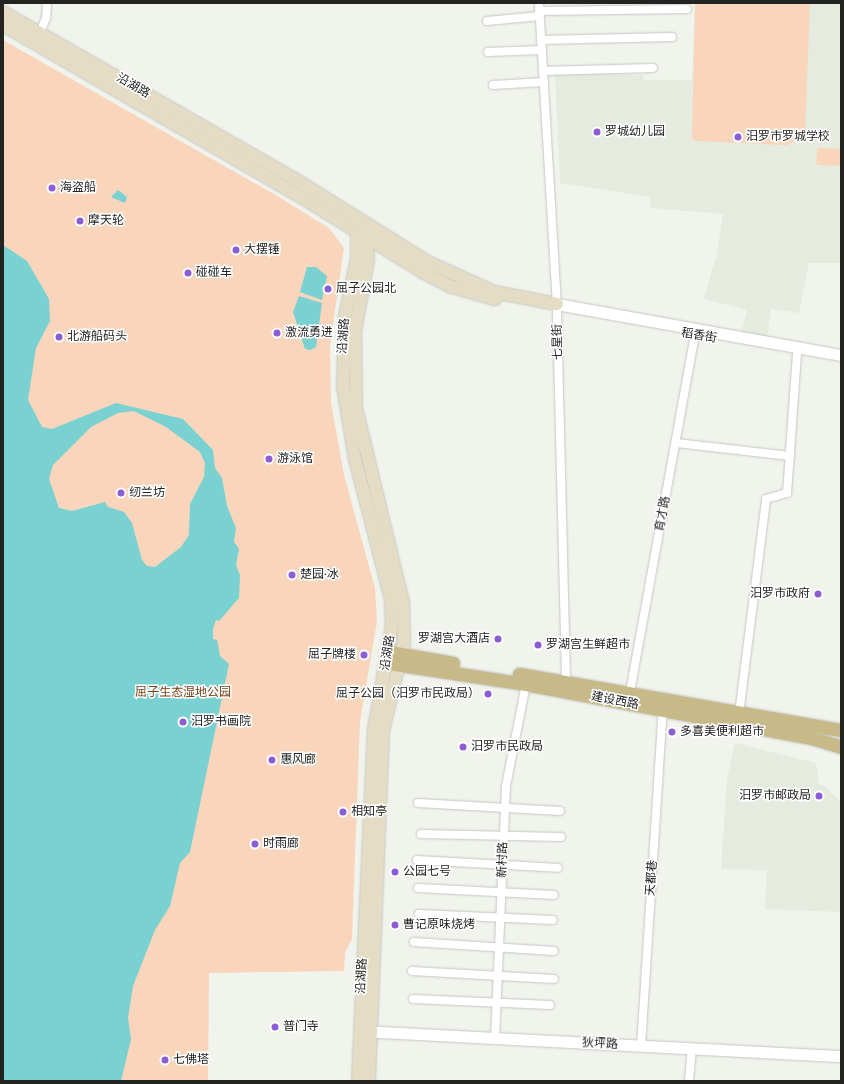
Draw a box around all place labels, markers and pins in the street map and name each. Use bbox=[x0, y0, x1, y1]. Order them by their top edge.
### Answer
place label: 罗城幼儿园 bbox=[605, 125, 665, 139]
marker: 罗城幼儿园 bbox=[592, 127, 602, 137]
place label: 汨罗市罗城学校 bbox=[746, 130, 830, 144]
marker: 汨罗市罗城学校 bbox=[733, 132, 743, 142]
place label: 海盗船 bbox=[60, 181, 96, 195]
marker: 海盗船 bbox=[47, 183, 57, 193]
place label: 摩天轮 bbox=[88, 214, 124, 228]
marker: 摩天轮 bbox=[75, 216, 85, 226]
place label: 大摆锤 bbox=[244, 243, 280, 257]
marker: 大摆锤 bbox=[231, 245, 241, 255]
place label: 碰碰车 bbox=[196, 266, 232, 280]
marker: 碰碰车 bbox=[183, 268, 193, 278]
place label: 屈子公园北 bbox=[336, 282, 396, 296]
marker: 屈子公园北 bbox=[323, 284, 333, 294]
place label: 激流勇进 bbox=[285, 326, 333, 340]
marker: 激流勇进 bbox=[272, 328, 282, 338]
place label: 北游船码头 bbox=[67, 330, 127, 344]
marker: 北游船码头 bbox=[54, 332, 64, 342]
place label: 游泳馆 bbox=[277, 452, 313, 466]
marker: 游泳馆 bbox=[264, 454, 274, 464]
place label: 纫兰坊 bbox=[129, 486, 165, 500]
marker: 纫兰坊 bbox=[116, 488, 126, 498]
place label: 楚园·冰 bbox=[300, 568, 339, 582]
marker: 楚园·冰 bbox=[287, 570, 297, 580]
place label: 汨罗市政府 bbox=[750, 587, 810, 601]
marker: 汨罗市政府 bbox=[813, 589, 823, 599]
place label: 罗湖宫大酒店 bbox=[418, 632, 490, 646]
marker: 罗湖宫大酒店 bbox=[493, 634, 503, 644]
place label: 罗湖宫生鲜超市 bbox=[546, 638, 630, 652]
marker: 罗湖宫生鲜超市 bbox=[533, 640, 543, 650]
place label: 屈子牌楼 bbox=[308, 648, 356, 662]
marker: 屈子牌楼 bbox=[359, 650, 369, 660]
place label: 屈子公园（汨罗市民政局） bbox=[336, 687, 480, 701]
marker: 屈子公园（汨罗市民政局） bbox=[483, 689, 493, 699]
place label: 汨罗书画院 bbox=[191, 715, 251, 729]
marker: 汨罗书画院 bbox=[178, 717, 188, 727]
place label: 多喜美便利超市 bbox=[680, 725, 764, 739]
marker: 多喜美便利超市 bbox=[667, 727, 677, 737]
place label: 汨罗市民政局 bbox=[471, 740, 543, 754]
marker: 汨罗市民政局 bbox=[458, 742, 468, 752]
place label: 惠风廊 bbox=[280, 753, 316, 767]
marker: 惠风廊 bbox=[267, 755, 277, 765]
place label: 汨罗市邮政局 bbox=[739, 789, 811, 803]
marker: 汨罗市邮政局 bbox=[814, 791, 824, 801]
place label: 相知亭 bbox=[351, 805, 387, 819]
marker: 相知亭 bbox=[338, 807, 348, 817]
place label: 时雨廊 bbox=[263, 837, 299, 851]
marker: 时雨廊 bbox=[250, 839, 260, 849]
place label: 公园七号 bbox=[403, 865, 451, 879]
marker: 公园七号 bbox=[390, 867, 400, 877]
place label: 曹记原味烧烤 bbox=[403, 918, 475, 932]
marker: 曹记原味烧烤 bbox=[390, 920, 400, 930]
place label: 普门寺 bbox=[283, 1020, 319, 1034]
marker: 普门寺 bbox=[270, 1022, 280, 1032]
place label: 七佛塔 bbox=[173, 1053, 209, 1067]
marker: 七佛塔 bbox=[160, 1055, 170, 1065]

